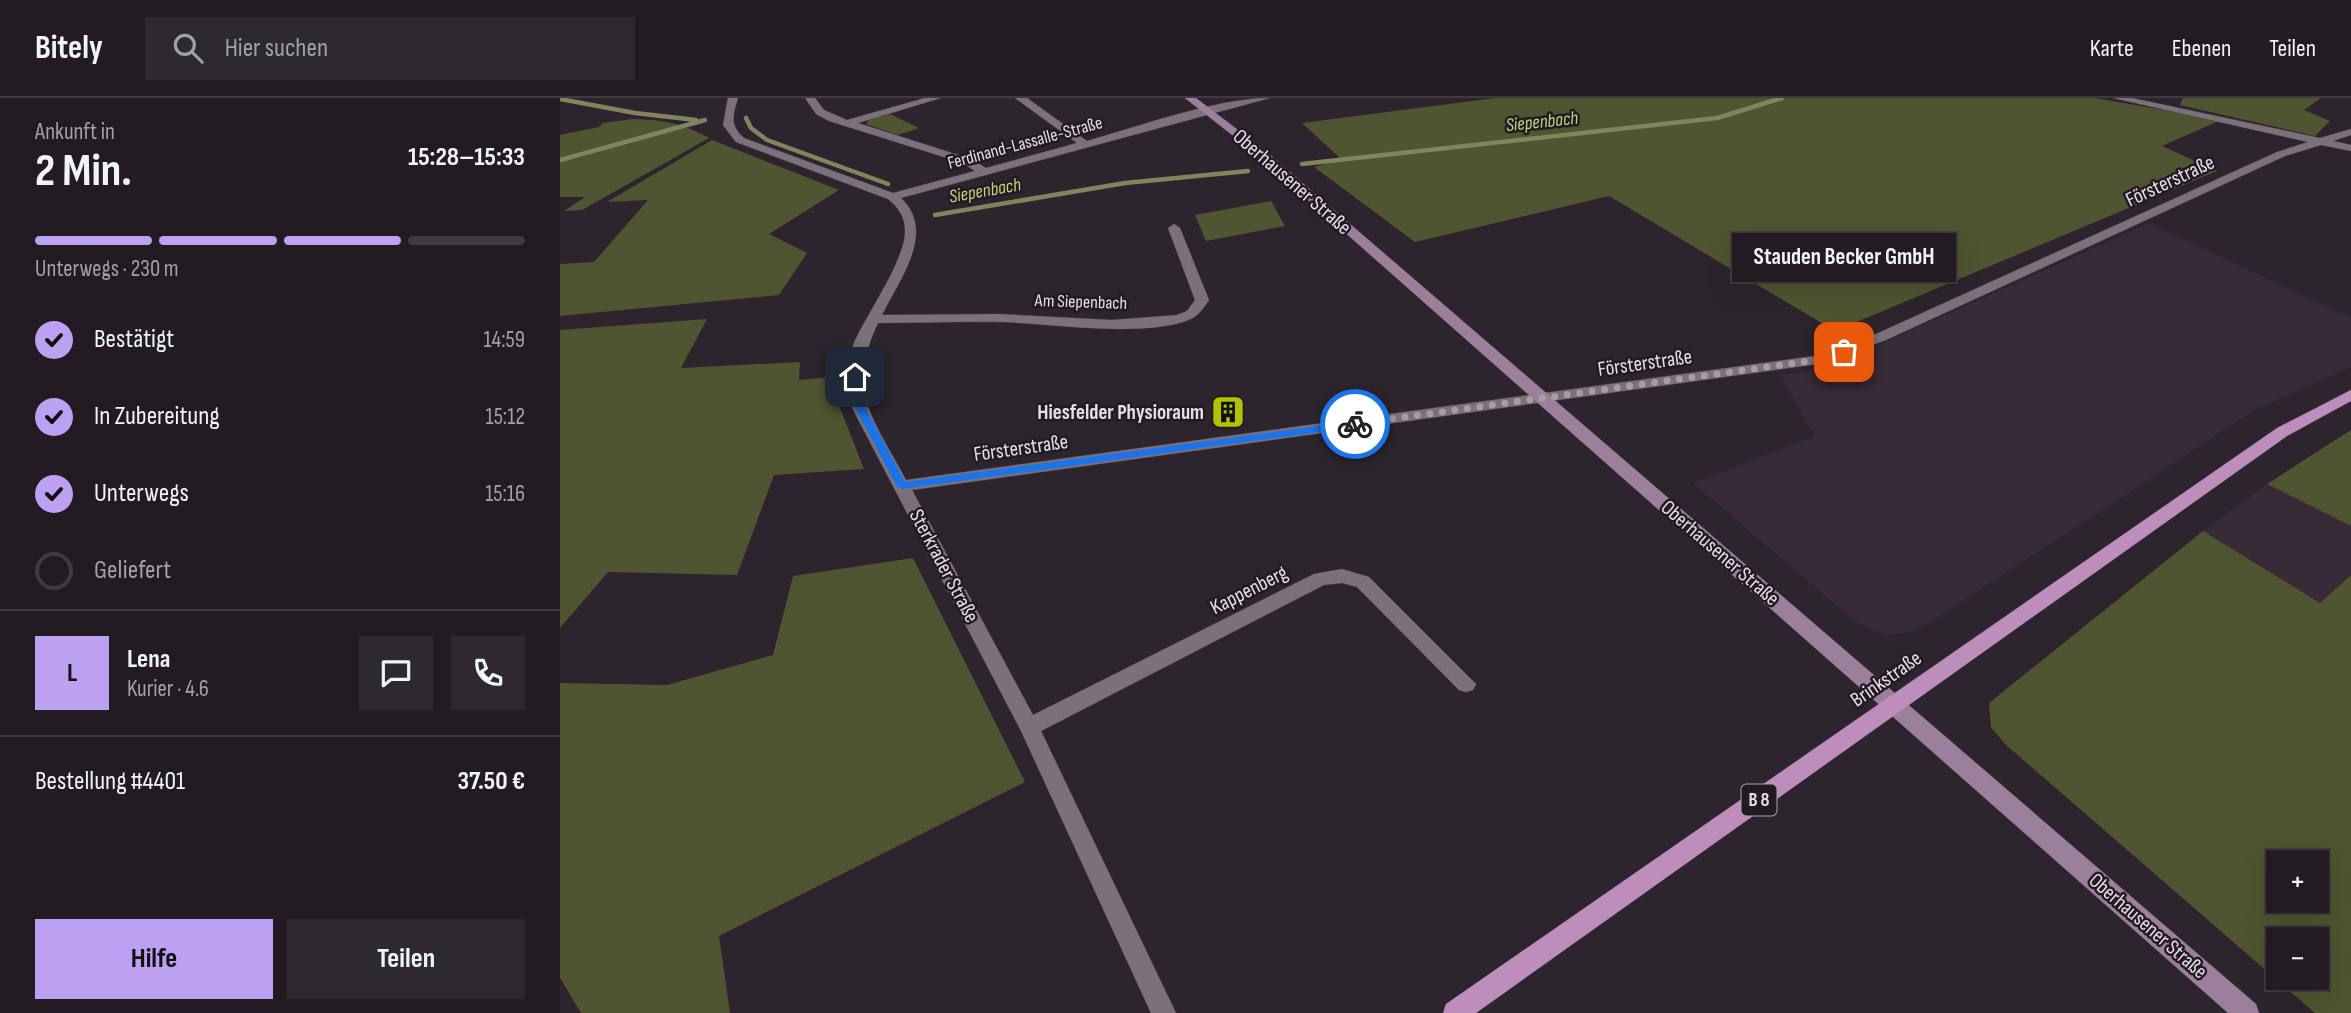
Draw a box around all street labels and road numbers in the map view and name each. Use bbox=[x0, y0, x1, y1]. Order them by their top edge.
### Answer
street label: Ferdinand-Lassalle-Straße bbox=[945, 112, 1105, 174]
street label: Oberhausener Straße bbox=[1228, 124, 1356, 240]
street label: Försterstraße bbox=[2122, 150, 2218, 212]
street label: Am Siepenbach bbox=[1033, 290, 1128, 314]
street label: Försterstraße bbox=[1596, 344, 1694, 382]
street label: Försterstraße bbox=[972, 429, 1070, 467]
street label: Oberhausener Straße bbox=[1656, 495, 1784, 611]
street label: Sterkrader Straße bbox=[904, 505, 984, 627]
street label: Kappenberg bbox=[1206, 560, 1292, 620]
street label: Brinkstraße bbox=[1846, 646, 1926, 712]
road number: B 8 bbox=[1742, 785, 1776, 816]
street label: Oberhausener Straße bbox=[2084, 868, 2212, 984]

